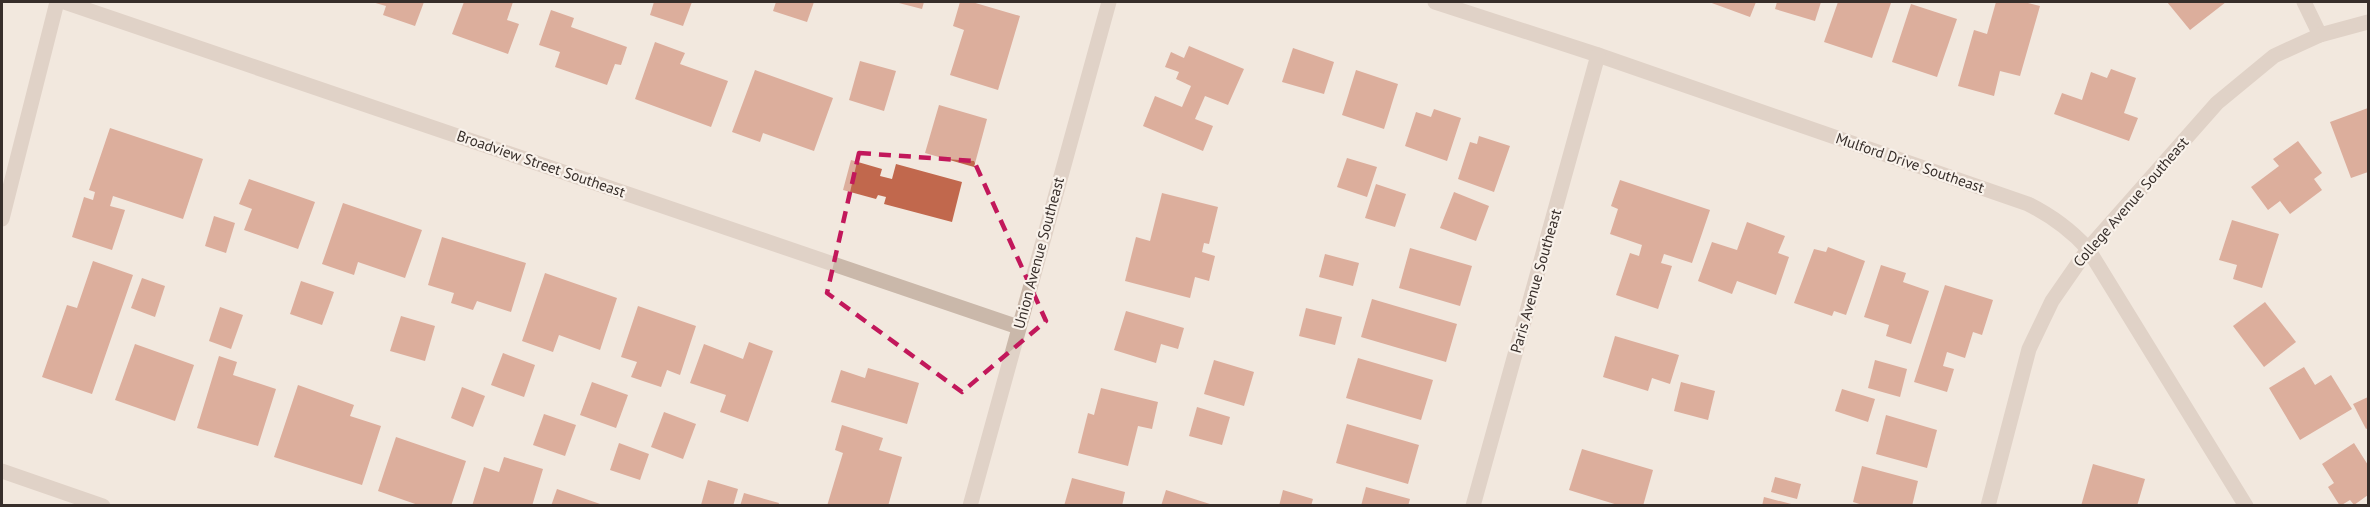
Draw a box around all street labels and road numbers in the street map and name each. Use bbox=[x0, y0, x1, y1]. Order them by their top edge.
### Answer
street label: Broadview Street Southeast bbox=[454, 126, 628, 201]
street label: Mulford Drive Southeast bbox=[1833, 128, 1987, 197]
street label: College Avenue Southeast bbox=[2069, 133, 2192, 271]
street label: Union Avenue Southeast bbox=[1009, 175, 1068, 331]
street label: Paris Avenue Southeast bbox=[1506, 207, 1565, 355]

